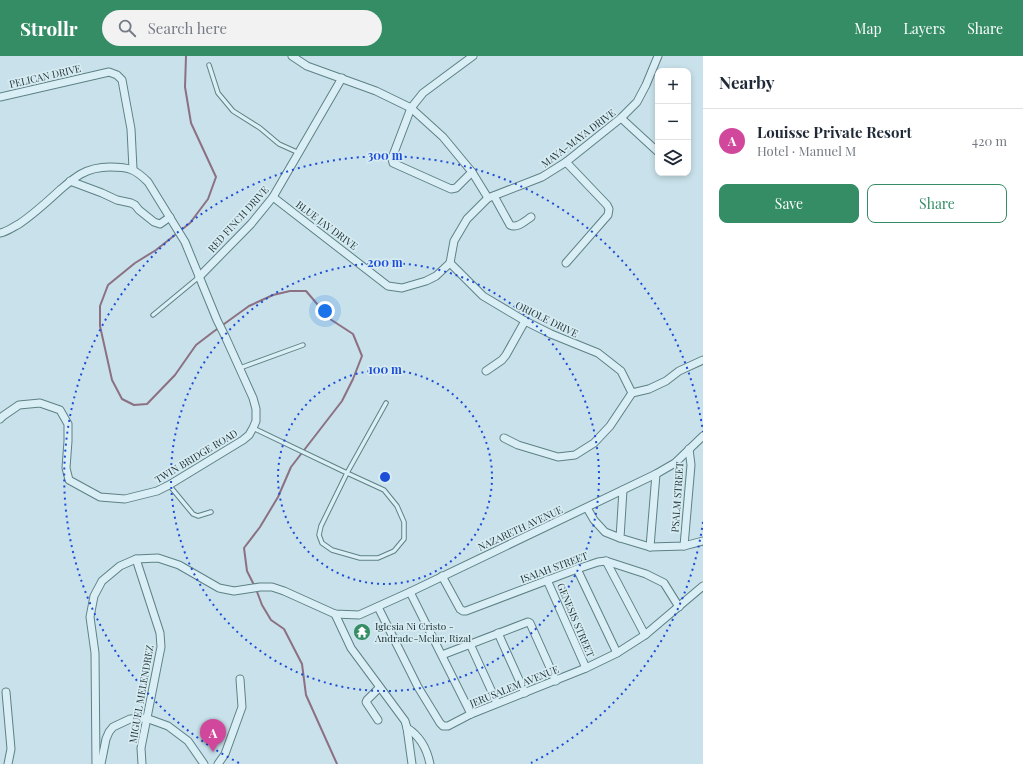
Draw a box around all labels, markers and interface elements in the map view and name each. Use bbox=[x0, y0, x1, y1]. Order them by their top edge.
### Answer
search box bbox=[102, 10, 382, 46]
text: Strollr bbox=[20, 15, 78, 41]
icon: search bbox=[116, 17, 138, 39]
text: Search here bbox=[148, 18, 227, 38]
text: Map bbox=[854, 19, 882, 38]
text: Layers bbox=[904, 19, 945, 38]
text: Share bbox=[967, 19, 1003, 38]
street label: PELICAN DRIVE bbox=[8, 61, 82, 91]
map controls bbox=[655, 68, 691, 176]
button: + bbox=[655, 68, 691, 104]
text: Nearby bbox=[719, 71, 774, 93]
button: − bbox=[655, 104, 691, 140]
street label: MAYA-MAYA DRIVE bbox=[538, 106, 618, 170]
text: Louisse Private Resort bbox=[757, 122, 912, 142]
text: A bbox=[728, 132, 736, 149]
text: 420 m bbox=[972, 132, 1007, 149]
button: layers bbox=[655, 140, 691, 176]
text: Hotel · Manuel M bbox=[757, 142, 856, 159]
text: 300 m bbox=[368, 147, 403, 163]
street label: RED FINCH DRIVE bbox=[204, 183, 272, 255]
button: Save bbox=[719, 184, 859, 223]
button: Share bbox=[867, 184, 1007, 223]
street label: BLUE JAY DRIVE bbox=[293, 197, 361, 253]
text: 200 m bbox=[367, 254, 403, 270]
street label: ORIOLE DRIVE bbox=[513, 298, 581, 340]
your location bbox=[315, 301, 335, 321]
text: 100 m bbox=[368, 361, 402, 377]
street label: TWIN BRIDGE ROAD bbox=[152, 426, 240, 486]
street label: PSALM STREET bbox=[668, 461, 686, 533]
centre of rings bbox=[378, 470, 392, 484]
street label: NAZARETH AVENUE bbox=[475, 502, 565, 554]
street label: ISAIAH STREET bbox=[518, 548, 590, 586]
street label: GENESIS STREET bbox=[554, 581, 598, 659]
place label: Iglesia Ni Cristo - Andrade-Melar, Rizal bbox=[374, 619, 471, 645]
temple icon: Iglesia Ni Cristo - Andrade-Melar, Rizal bbox=[352, 622, 372, 642]
street label: MIGUEL MELENDREZ bbox=[125, 644, 157, 744]
street label: JERUSALEM AVENUE bbox=[466, 662, 561, 711]
pin: A bbox=[200, 719, 226, 752]

